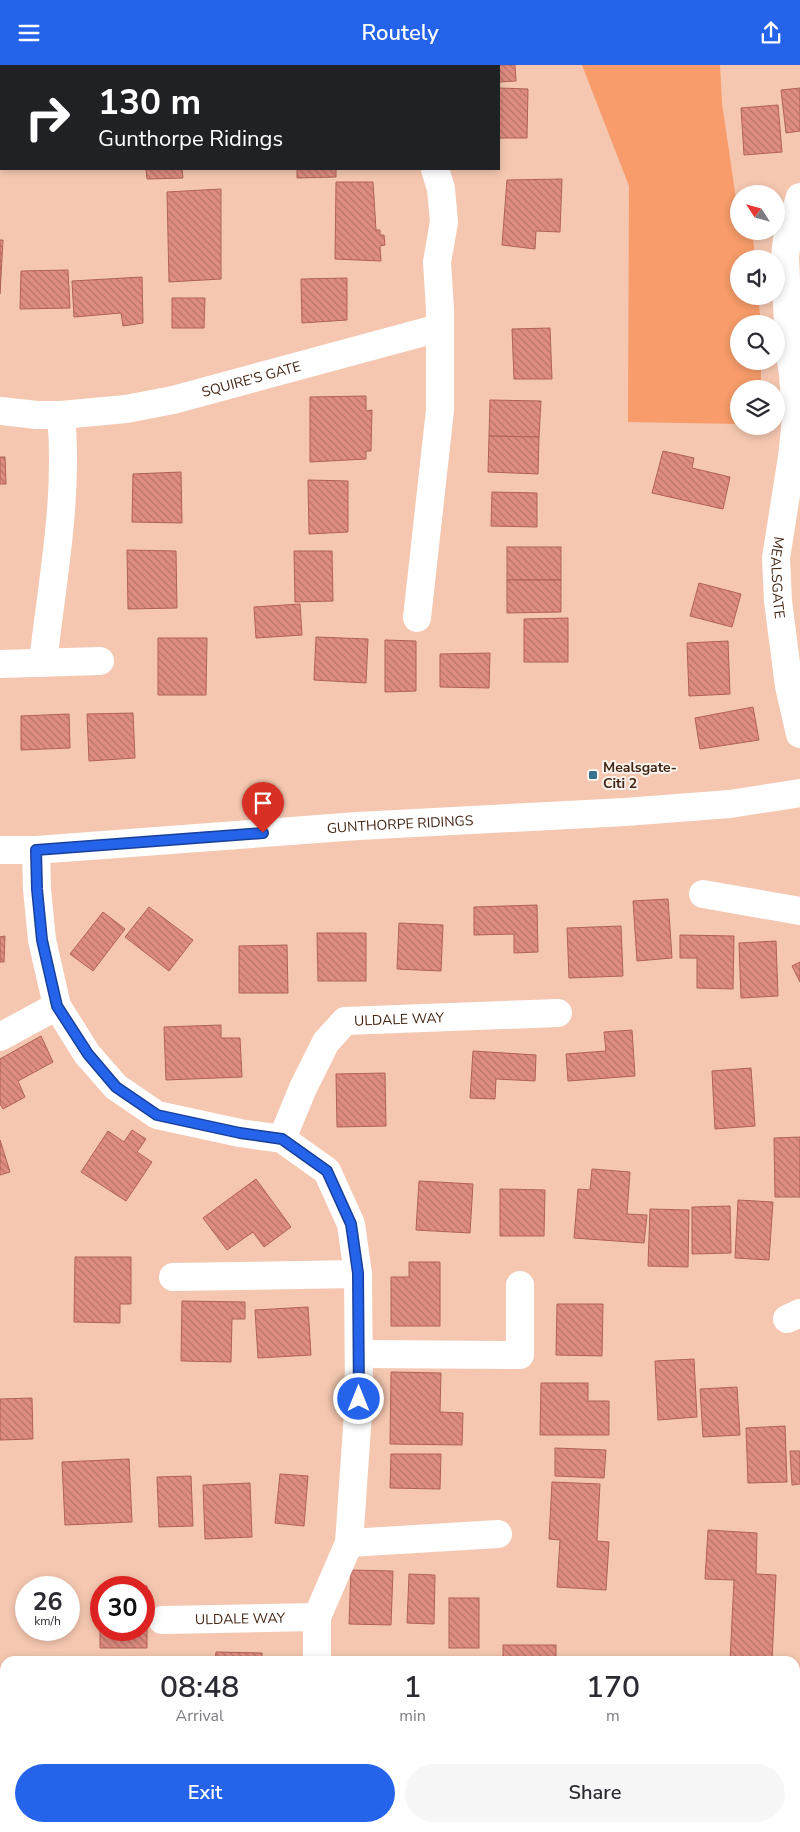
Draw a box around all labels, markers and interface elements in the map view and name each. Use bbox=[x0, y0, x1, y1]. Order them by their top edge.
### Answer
text: Routely bbox=[361, 18, 439, 48]
icon: menu bbox=[15, 19, 43, 47]
icon: share bbox=[757, 19, 785, 47]
text: 130 m bbox=[98, 79, 201, 126]
icon: right bbox=[15, 85, 80, 150]
text: Gunthorpe Ridings bbox=[98, 124, 283, 154]
north arrow bbox=[730, 185, 785, 240]
map controls bbox=[730, 185, 785, 435]
button: sound bbox=[730, 250, 785, 305]
button: search bbox=[730, 315, 785, 370]
street label: SQUIRE'S GATE bbox=[199, 356, 303, 401]
button: layers bbox=[730, 380, 785, 435]
street label: MEALSGATE bbox=[766, 535, 790, 620]
place label: Mealsgate- Citi 2 bbox=[603, 758, 677, 793]
marker: Mealsgate- Citi 2 bbox=[587, 769, 599, 781]
pin bbox=[242, 782, 284, 833]
icon: arrive bbox=[249, 789, 277, 817]
street label: GUNTHORPE RIDINGS bbox=[326, 810, 474, 838]
street label: ULDALE WAY bbox=[354, 1008, 445, 1030]
position arrow bbox=[332, 1372, 384, 1424]
speed limit sign: 30 bbox=[90, 1576, 155, 1641]
text: 26 bbox=[32, 1585, 63, 1619]
street label: ULDALE WAY bbox=[195, 1608, 286, 1629]
text: km/h bbox=[34, 1613, 61, 1629]
text: 08:48 bbox=[160, 1667, 239, 1708]
text: 1 bbox=[404, 1667, 422, 1708]
text: 170 bbox=[586, 1667, 640, 1708]
text: Arrival bbox=[176, 1705, 224, 1727]
text: min bbox=[399, 1705, 426, 1727]
text: m bbox=[606, 1705, 620, 1727]
button: Exit bbox=[15, 1764, 395, 1822]
button: Share bbox=[405, 1764, 785, 1822]

